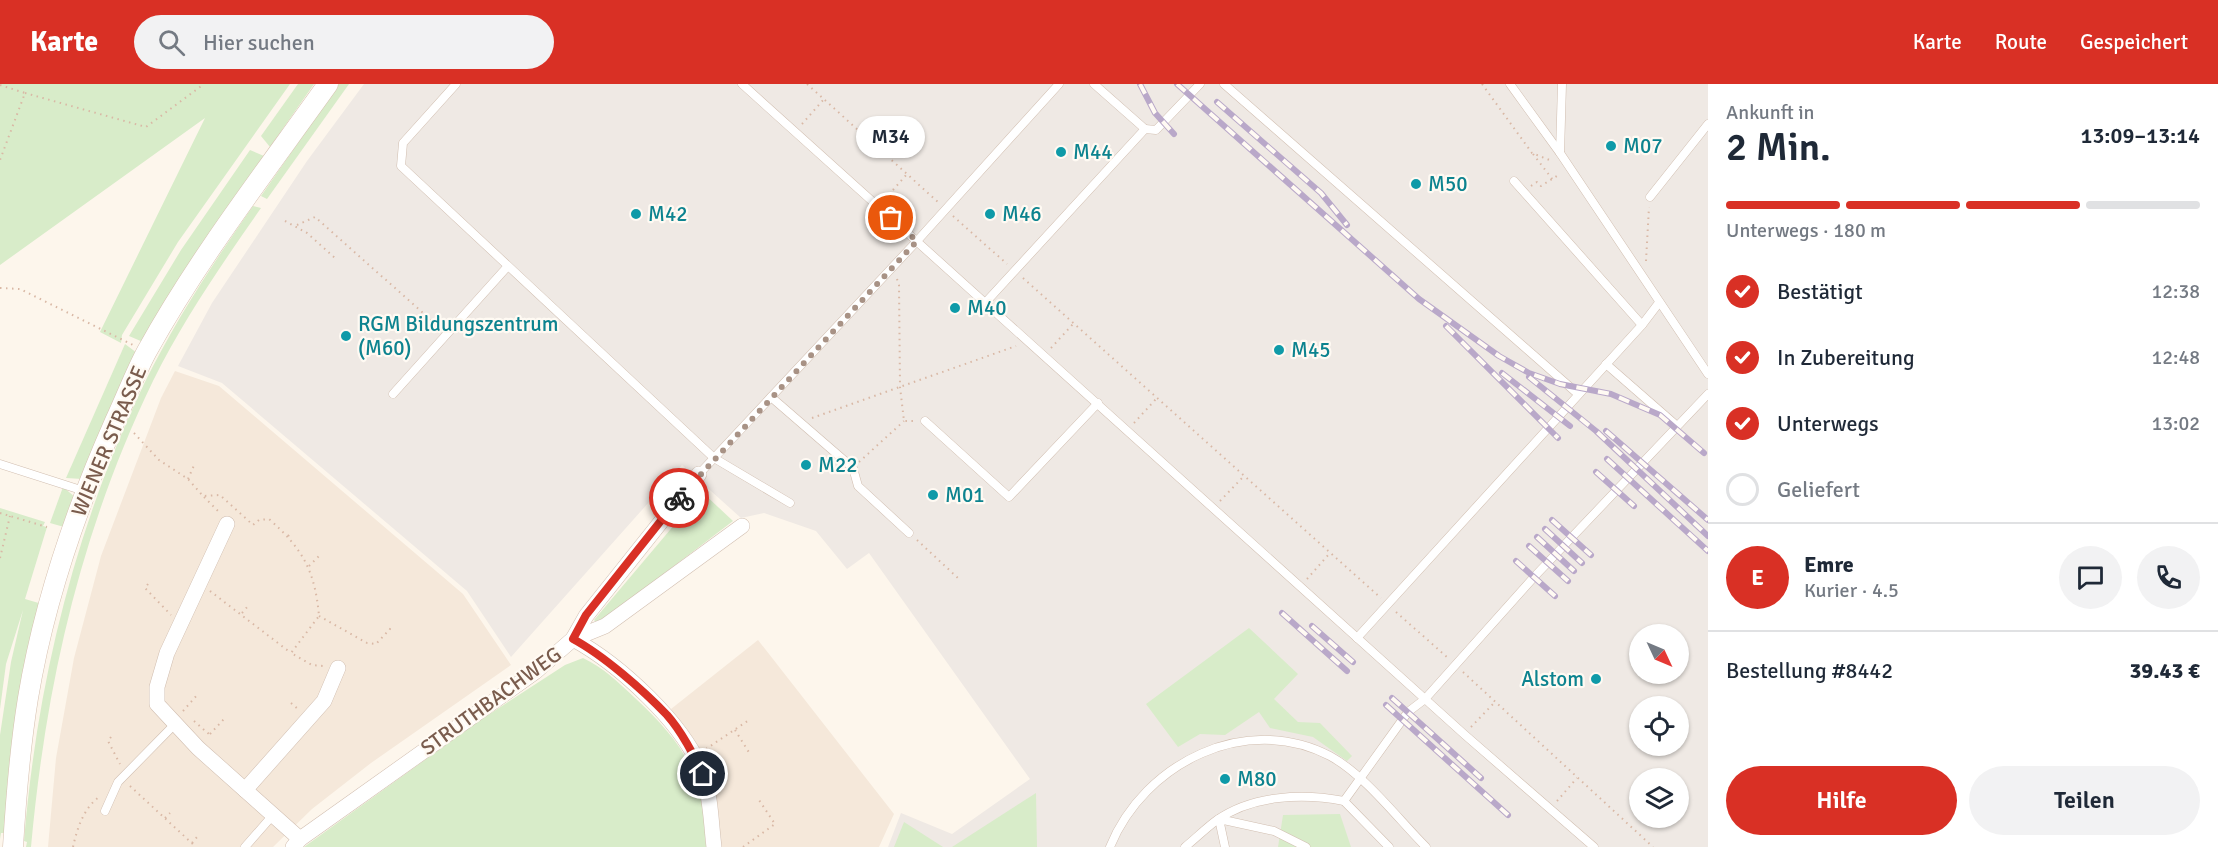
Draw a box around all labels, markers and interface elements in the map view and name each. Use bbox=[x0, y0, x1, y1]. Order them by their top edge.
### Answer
search box bbox=[134, 15, 554, 69]
text: Karte bbox=[30, 25, 98, 59]
icon: search bbox=[155, 26, 188, 59]
text: Hier suchen bbox=[203, 29, 315, 56]
text: Karte bbox=[1913, 29, 1962, 55]
text: Route bbox=[1995, 29, 2047, 55]
text: Gespeichert bbox=[2080, 29, 2188, 55]
text: Ankunft in bbox=[1726, 100, 1814, 125]
callout: M34 bbox=[856, 116, 926, 158]
text: 13:09–13:14 bbox=[2081, 122, 2200, 149]
text: 2 Min. bbox=[1726, 123, 1831, 171]
text: M34 bbox=[871, 124, 910, 149]
place label: M07 bbox=[1623, 133, 1663, 159]
place label: M44 bbox=[1073, 139, 1113, 165]
marker: M07 bbox=[1604, 139, 1618, 153]
marker: M44 bbox=[1054, 145, 1068, 159]
place label: M50 bbox=[1428, 171, 1468, 197]
marker: M50 bbox=[1409, 177, 1423, 191]
pin bbox=[865, 192, 916, 243]
place label: M42 bbox=[648, 201, 688, 227]
icon: bag bbox=[874, 201, 907, 234]
place label: M46 bbox=[1002, 201, 1042, 227]
marker: M42 bbox=[629, 207, 643, 221]
marker: M46 bbox=[983, 207, 997, 221]
text: Unterwegs · 180 m bbox=[1726, 218, 1886, 243]
icon: check bbox=[1726, 275, 1759, 308]
text: Bestätigt bbox=[1777, 278, 1863, 305]
text: 12:38 bbox=[2151, 279, 2200, 304]
place label: M40 bbox=[967, 295, 1007, 321]
marker: M40 bbox=[948, 301, 962, 315]
place label: RGM Bildungszentrum (M60) bbox=[358, 311, 559, 361]
marker: RGM Bildungszentrum (M60) bbox=[339, 329, 353, 343]
place label: M45 bbox=[1291, 337, 1331, 363]
icon: check bbox=[1726, 341, 1759, 374]
marker: M45 bbox=[1272, 343, 1286, 357]
text: In Zubereitung bbox=[1777, 344, 1915, 371]
text: 12:48 bbox=[2151, 345, 2200, 370]
street label: WIENER STRASSE bbox=[66, 362, 152, 520]
icon: check bbox=[1726, 407, 1759, 440]
text: Unterwegs bbox=[1777, 410, 1879, 437]
text: 13:02 bbox=[2151, 411, 2200, 436]
place label: M22 bbox=[818, 452, 858, 478]
marker: M22 bbox=[799, 458, 813, 472]
courier bbox=[649, 468, 709, 528]
text: Geliefert bbox=[1777, 476, 1860, 503]
icon: bike bbox=[663, 482, 696, 515]
place label: M01 bbox=[945, 482, 985, 508]
marker: M01 bbox=[926, 488, 940, 502]
button: chat bbox=[2059, 546, 2122, 609]
button: phone bbox=[2137, 546, 2200, 609]
text: Emre bbox=[1804, 551, 1854, 578]
text: E bbox=[1751, 564, 1764, 591]
text: Kurier · 4.5 bbox=[1804, 578, 1899, 603]
north arrow bbox=[1629, 624, 1689, 684]
map controls bbox=[1629, 624, 1689, 828]
street label: STRUTHBACHWEG bbox=[416, 641, 566, 761]
text: Bestellung #8442 bbox=[1726, 657, 1893, 684]
text: 39.43 € bbox=[2129, 657, 2200, 684]
place label: Alstom bbox=[1521, 666, 1584, 692]
marker: Alstom bbox=[1589, 672, 1603, 686]
button: locate bbox=[1629, 696, 1689, 756]
pin bbox=[677, 748, 728, 799]
icon: home bbox=[686, 757, 719, 790]
place label: M80 bbox=[1237, 766, 1277, 792]
button: Hilfe bbox=[1726, 766, 1957, 835]
button: Teilen bbox=[1969, 766, 2200, 835]
button: layers bbox=[1629, 768, 1689, 828]
marker: M80 bbox=[1218, 772, 1232, 786]

